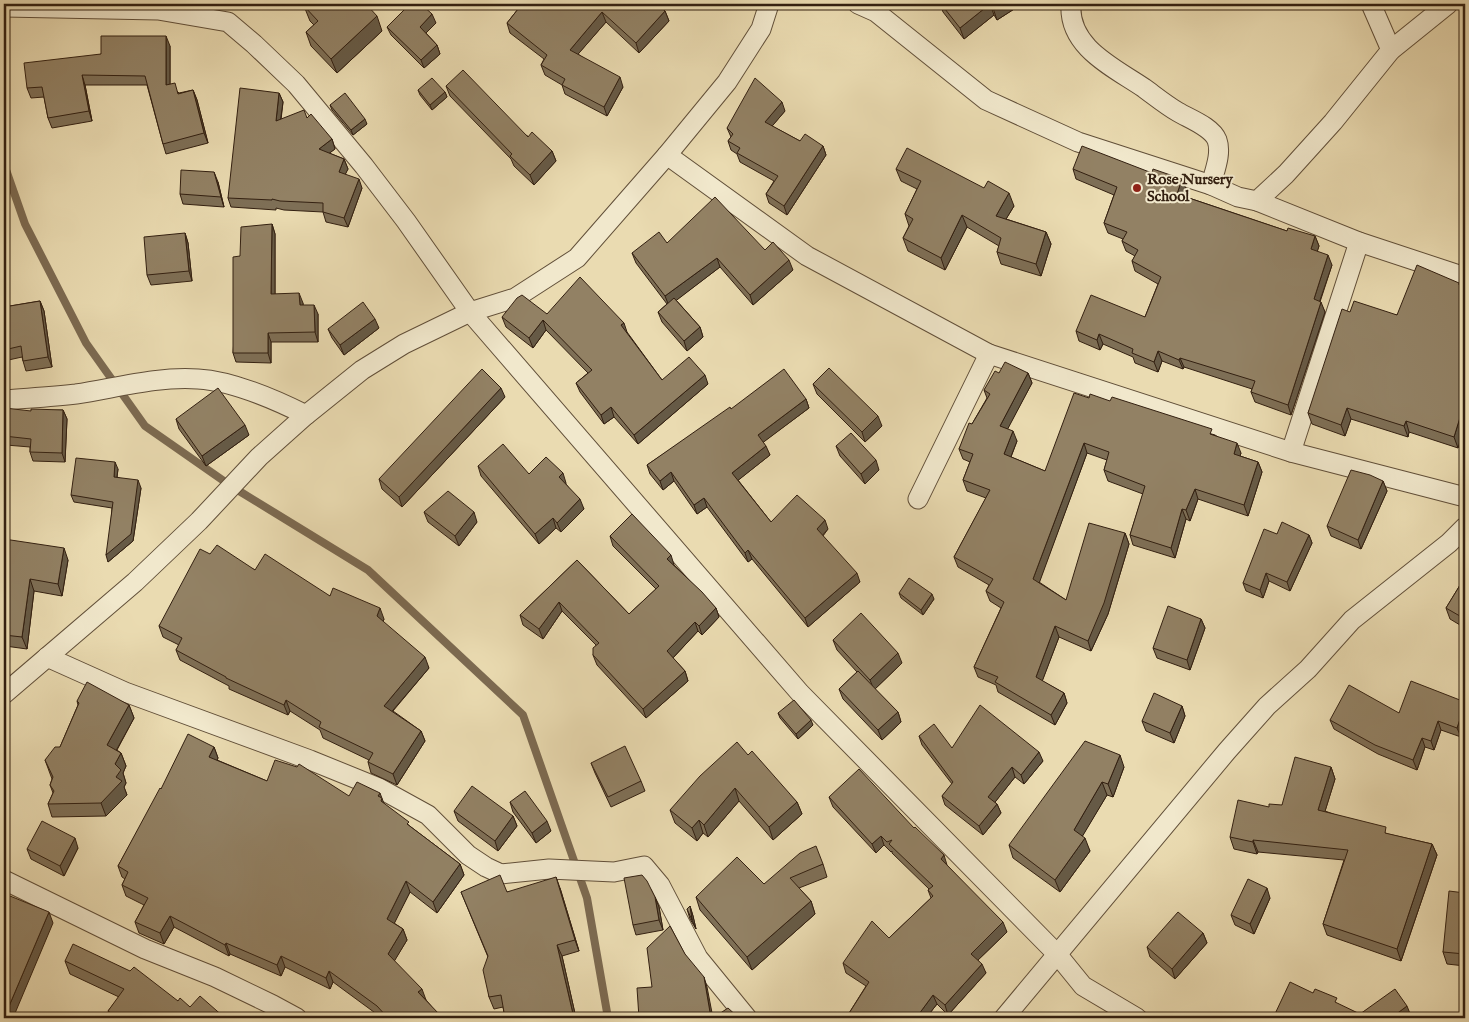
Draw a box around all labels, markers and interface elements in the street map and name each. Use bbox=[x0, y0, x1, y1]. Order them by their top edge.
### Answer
place label: Rose Nursery School bbox=[1147, 170, 1233, 206]
marker: Rose Nursery School bbox=[1131, 182, 1143, 194]

